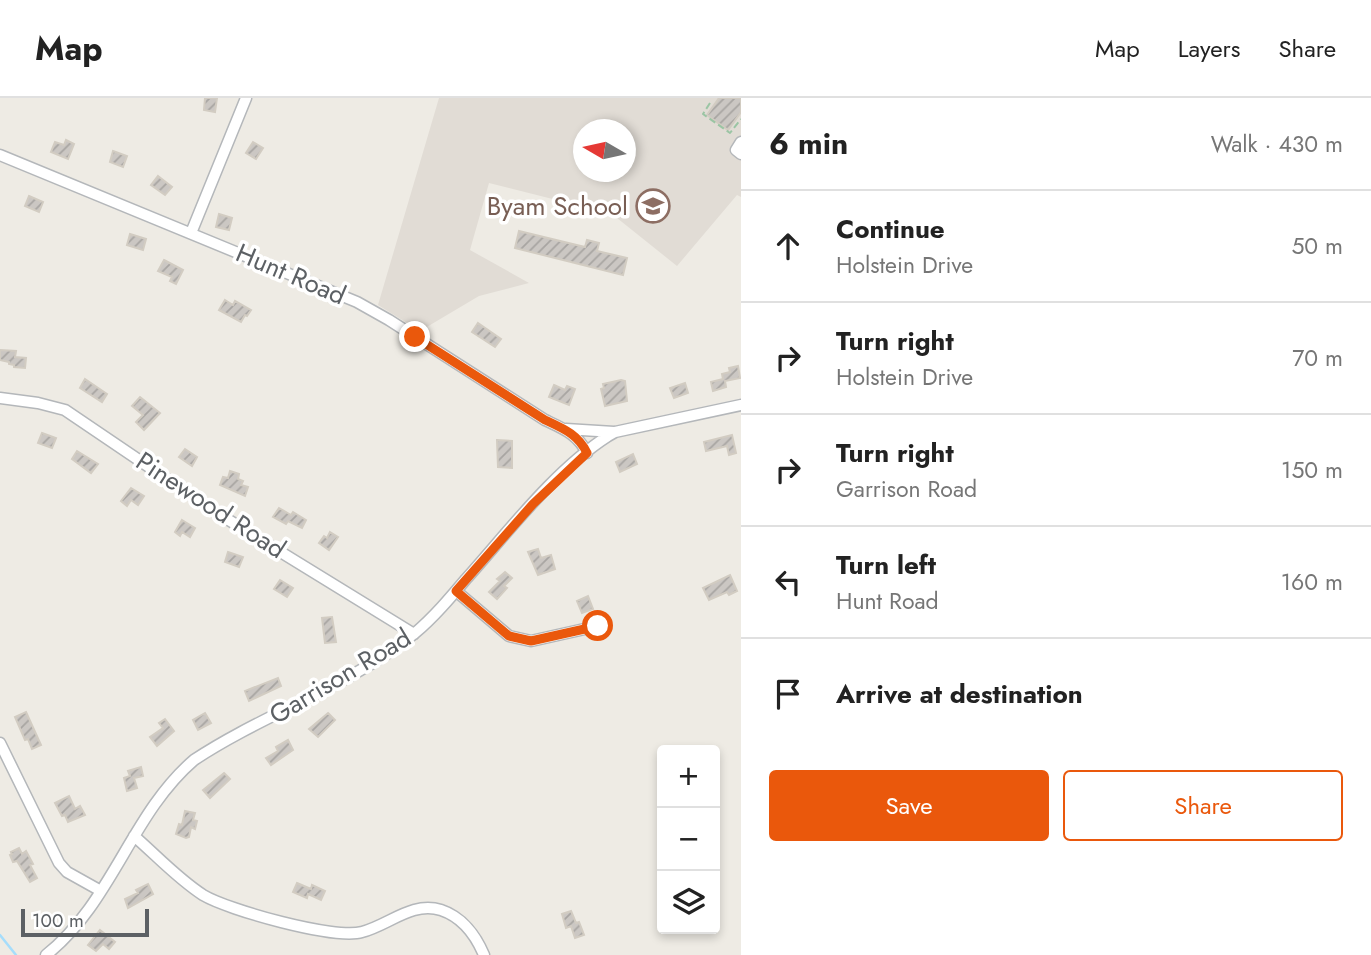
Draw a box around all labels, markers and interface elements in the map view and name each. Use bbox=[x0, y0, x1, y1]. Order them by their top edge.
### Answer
text: Map bbox=[35, 25, 103, 72]
text: Map bbox=[1095, 31, 1140, 66]
text: Layers bbox=[1178, 31, 1240, 66]
text: Share bbox=[1278, 31, 1336, 66]
north arrow bbox=[573, 119, 636, 182]
text: 6 min bbox=[769, 122, 848, 165]
text: Walk · 430 m bbox=[1211, 127, 1343, 161]
place label: Byam School bbox=[487, 187, 628, 225]
school or university icon: Byam School bbox=[634, 187, 672, 225]
text: Continue bbox=[836, 210, 945, 248]
icon: ahead bbox=[769, 227, 807, 265]
text: 50 m bbox=[1291, 229, 1343, 263]
street label: Hunt Road bbox=[230, 234, 352, 314]
text: Holstein Drive bbox=[836, 248, 973, 282]
route end bbox=[399, 321, 430, 352]
text: Turn right bbox=[836, 322, 954, 360]
icon: right bbox=[769, 339, 807, 377]
text: 70 m bbox=[1292, 341, 1343, 375]
text: Holstein Drive bbox=[836, 360, 973, 394]
text: Turn right bbox=[836, 434, 954, 472]
street label: Pinewood Road bbox=[129, 442, 293, 568]
icon: right bbox=[769, 451, 807, 489]
text: 150 m bbox=[1281, 453, 1343, 487]
text: Garrison Road bbox=[836, 472, 977, 506]
text: Turn left bbox=[836, 546, 936, 584]
icon: left bbox=[769, 563, 807, 601]
text: 160 m bbox=[1281, 565, 1343, 599]
text: Hunt Road bbox=[836, 584, 939, 618]
route start bbox=[582, 610, 613, 641]
street label: Garrison Road bbox=[262, 619, 418, 733]
icon: arrive bbox=[769, 675, 807, 713]
text: Arrive at destination bbox=[836, 675, 1083, 713]
map controls bbox=[657, 745, 720, 934]
button: + bbox=[657, 745, 720, 808]
button: Save bbox=[769, 770, 1049, 841]
button: Share bbox=[1063, 770, 1343, 841]
button: − bbox=[657, 808, 720, 871]
button: layers bbox=[657, 871, 720, 934]
scale bar bbox=[21, 906, 149, 938]
text: 100 m bbox=[32, 907, 84, 934]

